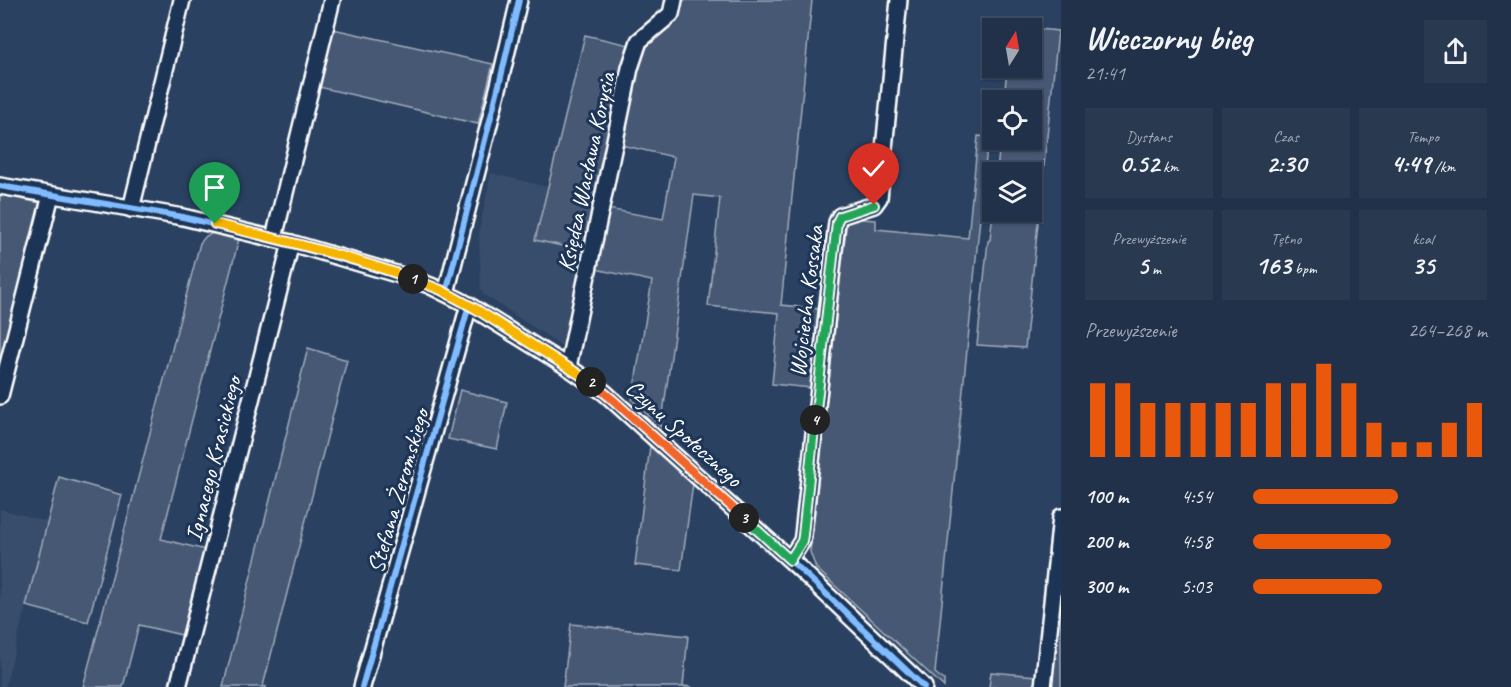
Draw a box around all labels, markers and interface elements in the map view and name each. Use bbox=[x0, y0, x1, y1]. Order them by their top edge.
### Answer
text: Wieczorny bieg bbox=[1085, 17, 1252, 59]
north arrow bbox=[982, 18, 1042, 78]
map controls bbox=[982, 18, 1042, 222]
button: share bbox=[1424, 20, 1487, 83]
text: 21:41 bbox=[1085, 61, 1125, 86]
street label: Księdza Wacława Korysia bbox=[550, 68, 622, 274]
button: locate bbox=[982, 90, 1042, 150]
text: Dystans bbox=[1126, 127, 1172, 147]
text: Czas bbox=[1273, 127, 1299, 147]
text: Tempo bbox=[1407, 127, 1439, 147]
pin bbox=[848, 143, 899, 205]
text: 0.52 bbox=[1119, 147, 1159, 180]
text: 2:30 bbox=[1266, 147, 1306, 180]
text: 4:49 bbox=[1391, 147, 1431, 180]
icon: check bbox=[857, 152, 890, 185]
text: km bbox=[1159, 157, 1179, 177]
text: /km bbox=[1431, 157, 1455, 177]
pin bbox=[189, 162, 240, 224]
button: layers bbox=[982, 162, 1042, 222]
icon: arrive bbox=[198, 171, 231, 204]
street label: Wojciecha Kossaka bbox=[782, 222, 830, 379]
text: Przewyższenie bbox=[1112, 229, 1186, 249]
text: Tętno bbox=[1271, 229, 1301, 249]
text: kcal bbox=[1412, 229, 1434, 249]
text: 5 bbox=[1137, 249, 1148, 282]
text: 163 bbox=[1255, 249, 1291, 282]
text: 35 bbox=[1412, 249, 1434, 282]
text: m bbox=[1148, 259, 1161, 279]
text: bpm bbox=[1291, 259, 1317, 279]
pin: 1 bbox=[398, 264, 428, 294]
text: 1 bbox=[409, 269, 417, 289]
text: Przewyższenie bbox=[1085, 318, 1177, 343]
text: 264–268 m bbox=[1408, 318, 1487, 343]
pin: 2 bbox=[576, 367, 606, 397]
street label: Ignacego Krasickiego bbox=[178, 371, 249, 545]
text: 2 bbox=[587, 372, 595, 392]
street label: Czynu Społecznego bbox=[619, 373, 750, 494]
street label: Stefana Żeromskiego bbox=[360, 403, 436, 577]
pin: 4 bbox=[800, 405, 830, 435]
text: 4 bbox=[811, 410, 819, 430]
text: 100 m bbox=[1085, 484, 1128, 509]
text: 4:54 bbox=[1181, 484, 1212, 509]
pin: 3 bbox=[729, 503, 759, 533]
text: 3 bbox=[740, 508, 748, 528]
text: 200 m bbox=[1085, 529, 1128, 554]
text: 4:58 bbox=[1181, 529, 1212, 554]
text: 300 m bbox=[1085, 574, 1128, 599]
text: 5:03 bbox=[1181, 574, 1212, 599]

